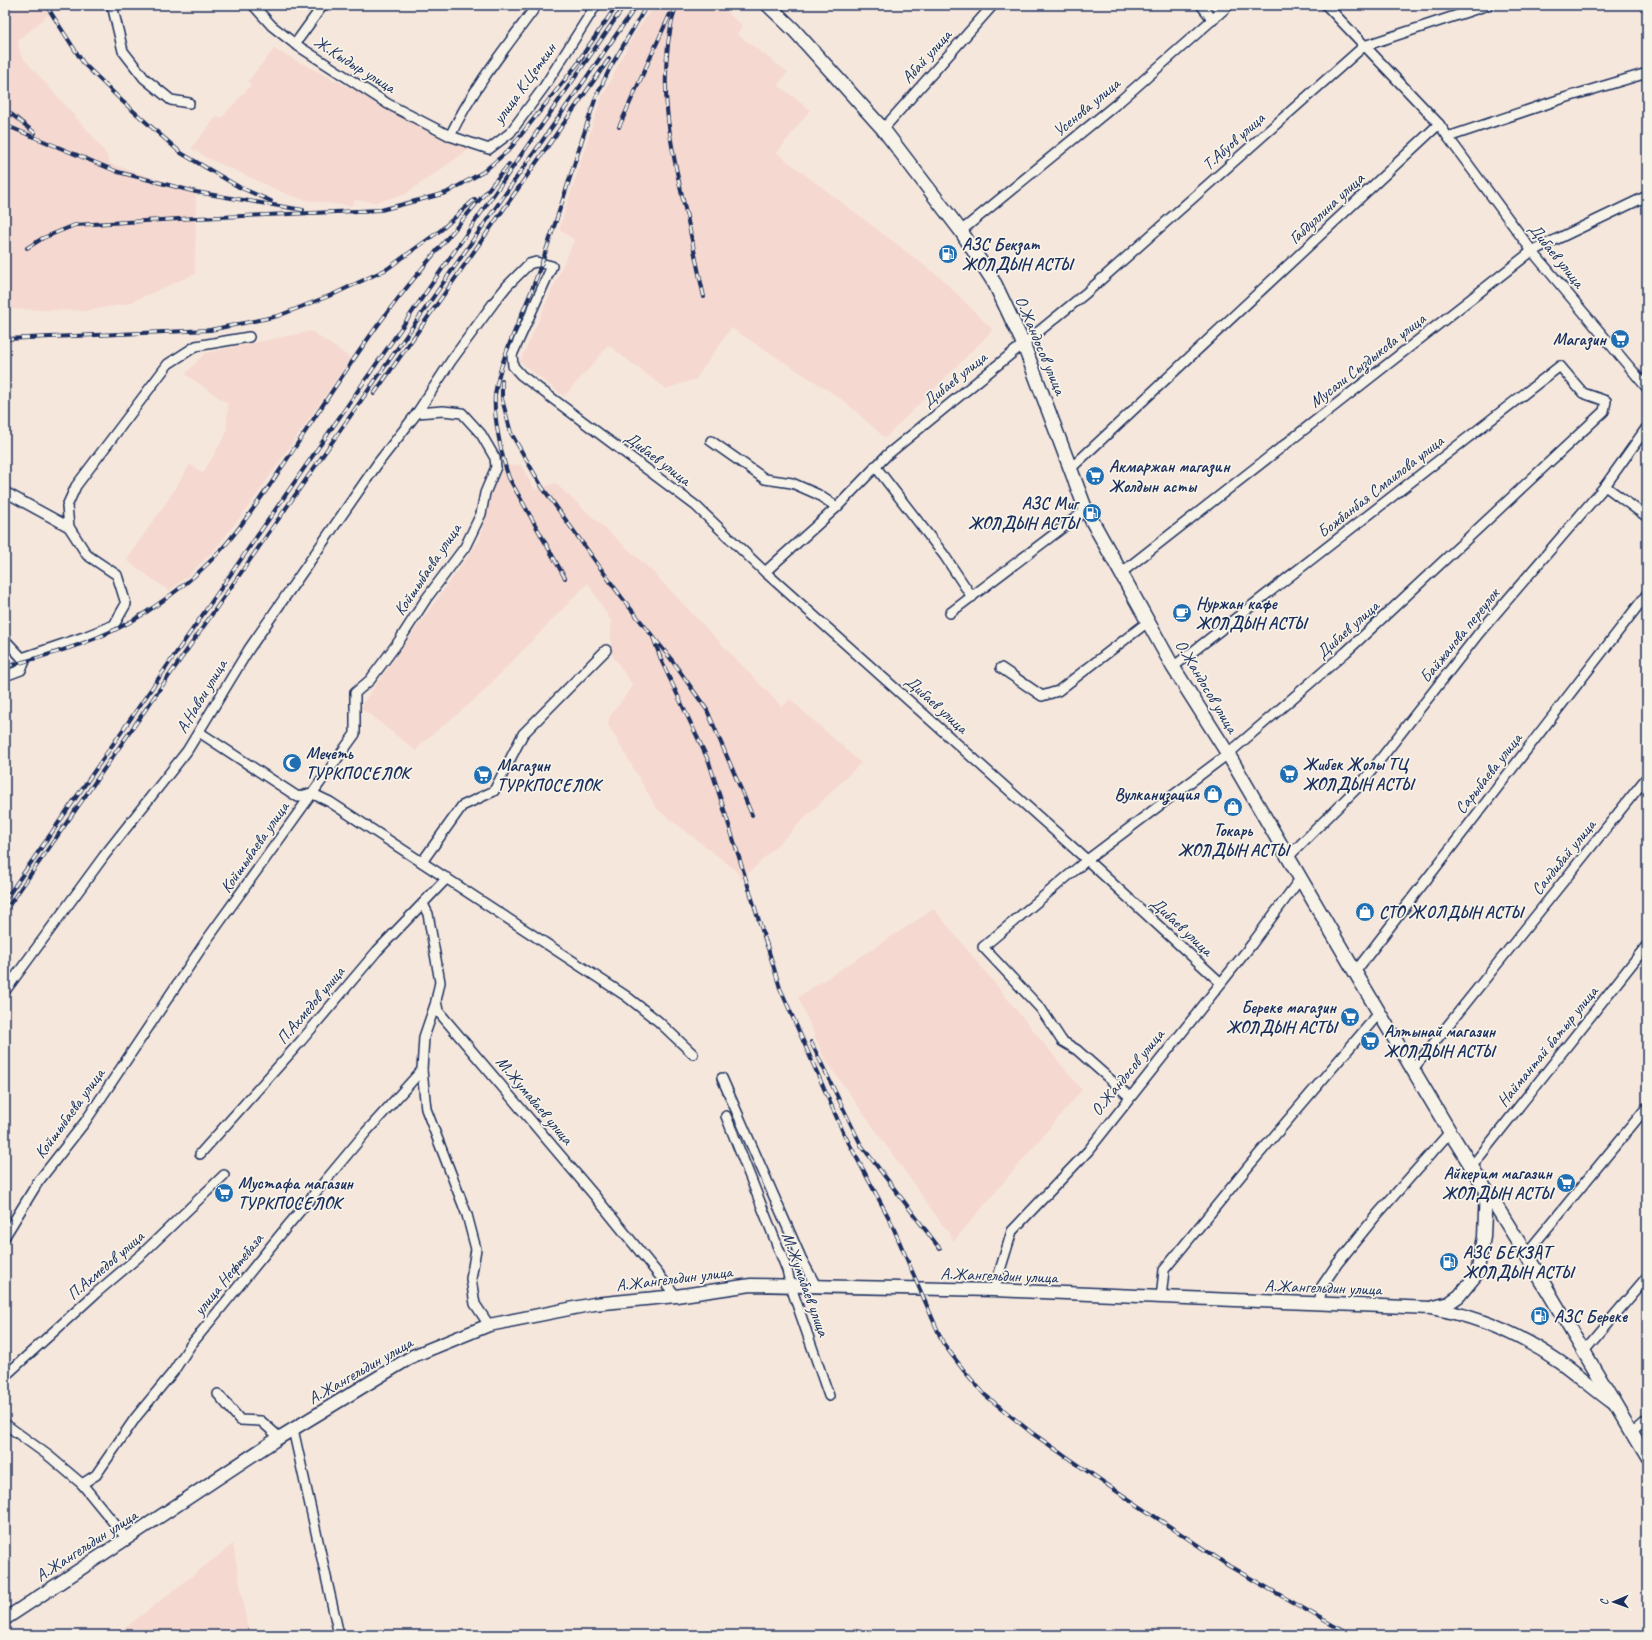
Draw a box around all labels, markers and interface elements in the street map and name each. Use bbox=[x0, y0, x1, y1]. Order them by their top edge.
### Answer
street label: Абай улица bbox=[897, 24, 957, 88]
street label: Ж.Кыдыр улица bbox=[310, 31, 401, 99]
street label: улица К.Цеткин bbox=[488, 37, 562, 129]
street label: Усенова улица bbox=[1049, 72, 1126, 141]
street label: Т.Абуов улица bbox=[1198, 107, 1270, 175]
street label: Габдуллина улица bbox=[1284, 167, 1370, 249]
street label: Дибаев улица bbox=[1524, 219, 1590, 294]
place label: АЗС Бекзат ЖОЛДЫН АСТЫ bbox=[962, 234, 1076, 275]
fuel station icon: АЗС Бекзат ЖОЛДЫН АСТЫ bbox=[937, 243, 959, 265]
street label: О.Жандосов улица bbox=[1010, 293, 1072, 400]
street label: Мусали Сыздыкова улица bbox=[1305, 308, 1431, 413]
supermarket icon: Магазин bbox=[1609, 328, 1631, 350]
place label: Магазин bbox=[1553, 329, 1607, 351]
street label: Дибаев улица bbox=[918, 346, 993, 412]
street label: Дибаев улица bbox=[620, 427, 697, 491]
street label: Божбанбая Смаилова улица bbox=[1313, 430, 1449, 542]
place label: Акмаржан магазин Жолдын асты bbox=[1109, 456, 1231, 497]
supermarket icon: Акмаржан магазин Жолдын асты bbox=[1084, 465, 1106, 487]
place label: АЗС Миг ЖОЛДЫН АСТЫ bbox=[968, 493, 1082, 534]
fuel station icon: АЗС Миг ЖОЛДЫН АСТЫ bbox=[1081, 502, 1103, 524]
street label: Койшыбаева улица bbox=[389, 518, 467, 619]
street label: Байжанова переулок bbox=[1415, 583, 1505, 687]
place label: Нуржан кафе ЖОЛДЫН АСТЫ bbox=[1196, 593, 1310, 634]
street label: Дибаев улица bbox=[1312, 594, 1385, 663]
cafe icon: Нуржан кафе ЖОЛДЫН АСТЫ bbox=[1171, 602, 1193, 624]
street label: О.Жандосов улица bbox=[1170, 636, 1244, 739]
street label: А.Навои улица bbox=[171, 654, 233, 737]
street label: Дибаев улица bbox=[901, 671, 974, 739]
street label: Сарыбаева улица bbox=[1450, 727, 1528, 818]
place label: Мечеть ТУРКПОСЕЛОК bbox=[306, 743, 413, 784]
mosque icon: Мечеть ТУРКПОСЕЛОК bbox=[281, 752, 303, 774]
place label: Жибек Жолы ТЦ ЖОЛДЫН АСТЫ bbox=[1303, 754, 1417, 795]
place label: Магазин ТУРКПОСЕЛОК bbox=[497, 755, 604, 796]
supermarket icon: Жибек Жолы ТЦ ЖОЛДЫН АСТЫ bbox=[1278, 763, 1300, 785]
supermarket icon: Магазин ТУРКПОСЕЛОК bbox=[472, 764, 494, 786]
shop icon: Вулканизация bbox=[1202, 783, 1224, 805]
place label: Вулканизация bbox=[1114, 784, 1200, 806]
street label: Койшыбаева улица bbox=[215, 796, 295, 897]
shop icon: Токарь ЖОЛДЫН АСТЫ bbox=[1222, 796, 1244, 818]
street label: Сандибай улица bbox=[1526, 814, 1602, 899]
place label: Токарь ЖОЛДЫН АСТЫ bbox=[1178, 820, 1292, 861]
street label: Дибаев улица bbox=[1146, 892, 1219, 962]
shop icon: СТО ЖОЛДЫН АСТЫ bbox=[1354, 901, 1376, 923]
place label: СТО ЖОЛДЫН АСТЫ bbox=[1379, 902, 1526, 923]
street label: П.Ахмедов улица bbox=[272, 961, 350, 1049]
street label: Наймантай батыр улица bbox=[1492, 980, 1604, 1111]
place label: Береке магазин ЖОЛДЫН АСТЫ bbox=[1226, 997, 1340, 1038]
supermarket icon: Береке магазин ЖОЛДЫН АСТЫ bbox=[1339, 1006, 1361, 1028]
place label: Алтынай магазин ЖОЛДЫН АСТЫ bbox=[1384, 1021, 1498, 1062]
street label: О.Жандосов улица bbox=[1086, 1023, 1170, 1120]
supermarket icon: Алтынай магазин ЖОЛДЫН АСТЫ bbox=[1359, 1030, 1381, 1052]
street label: М.Жумабаев улица bbox=[491, 1052, 579, 1150]
street label: Койшыбаева улица bbox=[30, 1062, 110, 1162]
place label: Айкерим магазин ЖОЛДЫН АСТЫ bbox=[1442, 1163, 1556, 1204]
supermarket icon: Айкерим магазин ЖОЛДЫН АСТЫ bbox=[1555, 1172, 1577, 1194]
place label: Мустафа магазин ТУРКПОСЕЛОК bbox=[238, 1173, 355, 1214]
supermarket icon: Мустафа магазин ТУРКПОСЕЛОК bbox=[213, 1182, 235, 1204]
street label: П.Ахмедов улица bbox=[63, 1225, 149, 1305]
street label: улица Нефтебаза bbox=[188, 1228, 269, 1320]
street label: М.Жумабаев улица bbox=[777, 1229, 835, 1341]
place label: АЗС БЕКЗАТ ЖОЛДЫН АСТЫ bbox=[1463, 1242, 1577, 1283]
fuel station icon: АЗС БЕКЗАТ ЖОЛДЫН АСТЫ bbox=[1438, 1251, 1460, 1273]
street label: А.Жангельдин улица bbox=[615, 1261, 735, 1296]
street label: А.Жангельдин улица bbox=[940, 1263, 1060, 1288]
street label: А.Жангельдин улица bbox=[1264, 1275, 1384, 1300]
fuel station icon: АЗС Береке bbox=[1529, 1305, 1551, 1327]
place label: АЗС Береке bbox=[1554, 1306, 1629, 1327]
street label: А.Жангельдин улица bbox=[304, 1331, 418, 1409]
street label: А.Жангельдин улица bbox=[32, 1504, 143, 1586]
north arrow bbox=[1594, 1582, 1634, 1622]
text: С bbox=[1597, 1598, 1611, 1605]

